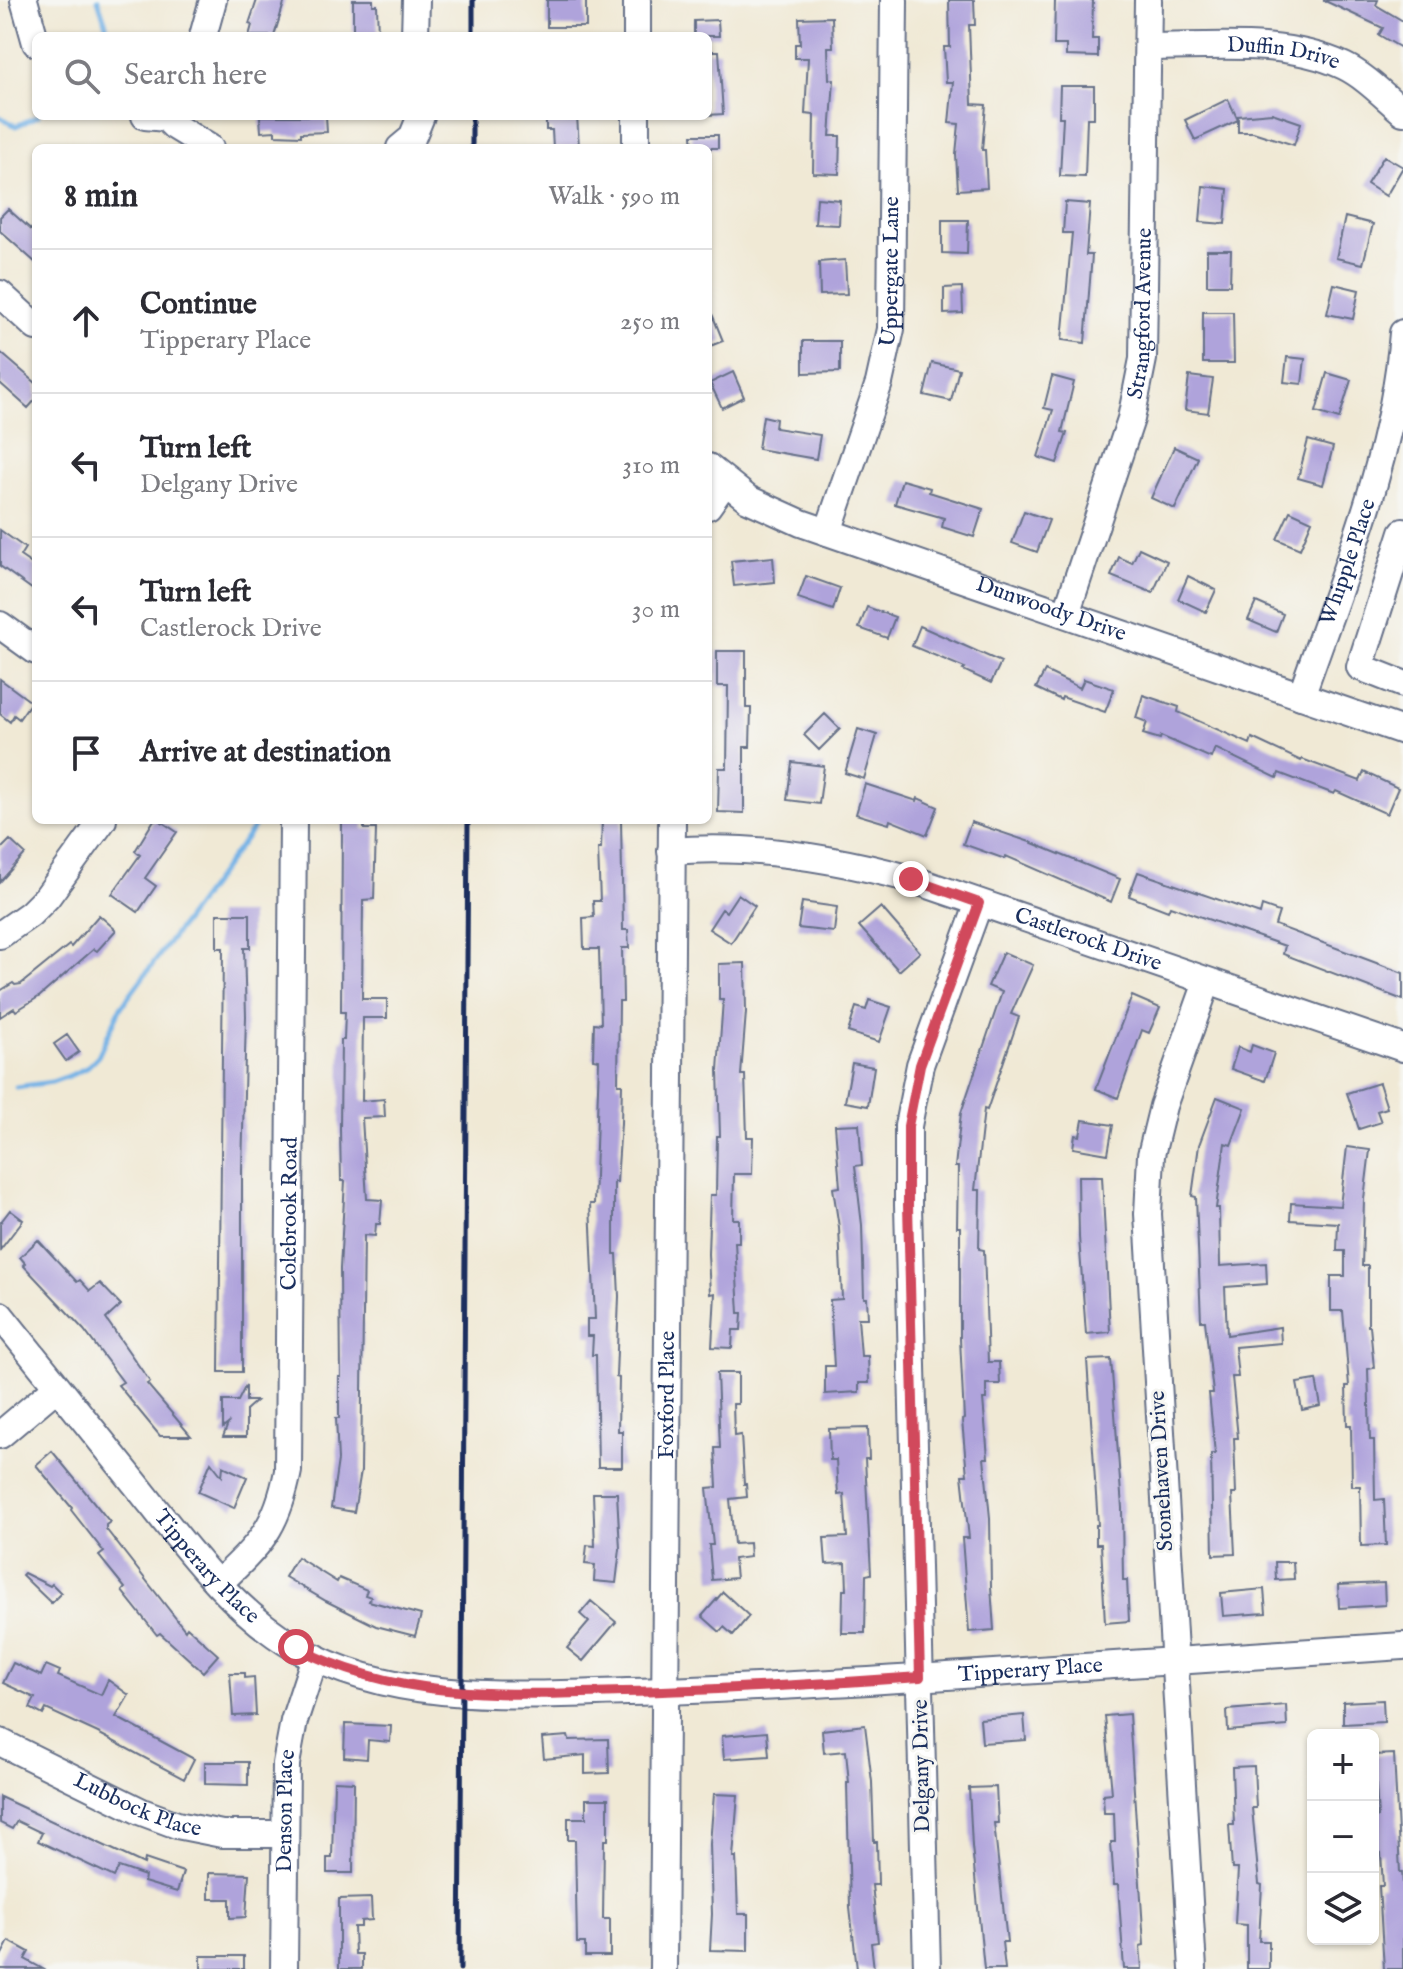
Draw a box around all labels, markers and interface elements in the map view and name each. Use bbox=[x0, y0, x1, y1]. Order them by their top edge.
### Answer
search box bbox=[32, 32, 712, 120]
street label: Duffin Drive bbox=[1227, 32, 1344, 77]
icon: search bbox=[60, 54, 104, 98]
text: Search here bbox=[124, 57, 267, 95]
text: 8 min bbox=[64, 175, 138, 218]
text: Walk · 590 m bbox=[548, 180, 680, 213]
street label: Uppergate Lane bbox=[873, 196, 906, 350]
street label: Strangford Avenue bbox=[1121, 228, 1159, 402]
text: Continue bbox=[140, 286, 257, 324]
icon: ahead bbox=[64, 299, 108, 343]
text: 250 m bbox=[620, 305, 680, 338]
text: Tipperary Place bbox=[140, 324, 311, 357]
text: Turn left bbox=[140, 430, 251, 468]
icon: left bbox=[64, 443, 108, 487]
text: 310 m bbox=[622, 449, 680, 482]
text: Delgany Drive bbox=[140, 468, 298, 501]
street label: Whipple Place bbox=[1313, 495, 1383, 629]
street label: Dunwoody Drive bbox=[972, 571, 1130, 648]
text: Turn left bbox=[140, 574, 251, 612]
icon: left bbox=[64, 587, 108, 631]
text: 30 m bbox=[632, 593, 680, 626]
text: Castlerock Drive bbox=[140, 612, 322, 645]
icon: arrive bbox=[64, 731, 108, 775]
text: Arrive at destination bbox=[140, 734, 391, 772]
route end bbox=[893, 861, 929, 897]
street label: Castlerock Drive bbox=[1011, 902, 1165, 978]
street label: Colebrook Road bbox=[275, 1137, 305, 1290]
street label: Foxford Place bbox=[653, 1331, 682, 1459]
street label: Stonehaven Drive bbox=[1144, 1390, 1180, 1552]
street label: Tipperary Place bbox=[147, 1504, 265, 1630]
route start bbox=[278, 1629, 314, 1665]
street label: Tipperary Place bbox=[957, 1652, 1104, 1689]
street label: Delgany Drive bbox=[907, 1699, 937, 1833]
map controls bbox=[1307, 1729, 1379, 1945]
button: + bbox=[1307, 1729, 1379, 1801]
street label: Denson Place bbox=[271, 1747, 302, 1873]
street label: Lubbock Place bbox=[69, 1767, 204, 1844]
button: − bbox=[1307, 1801, 1379, 1873]
button: layers bbox=[1307, 1873, 1379, 1945]

